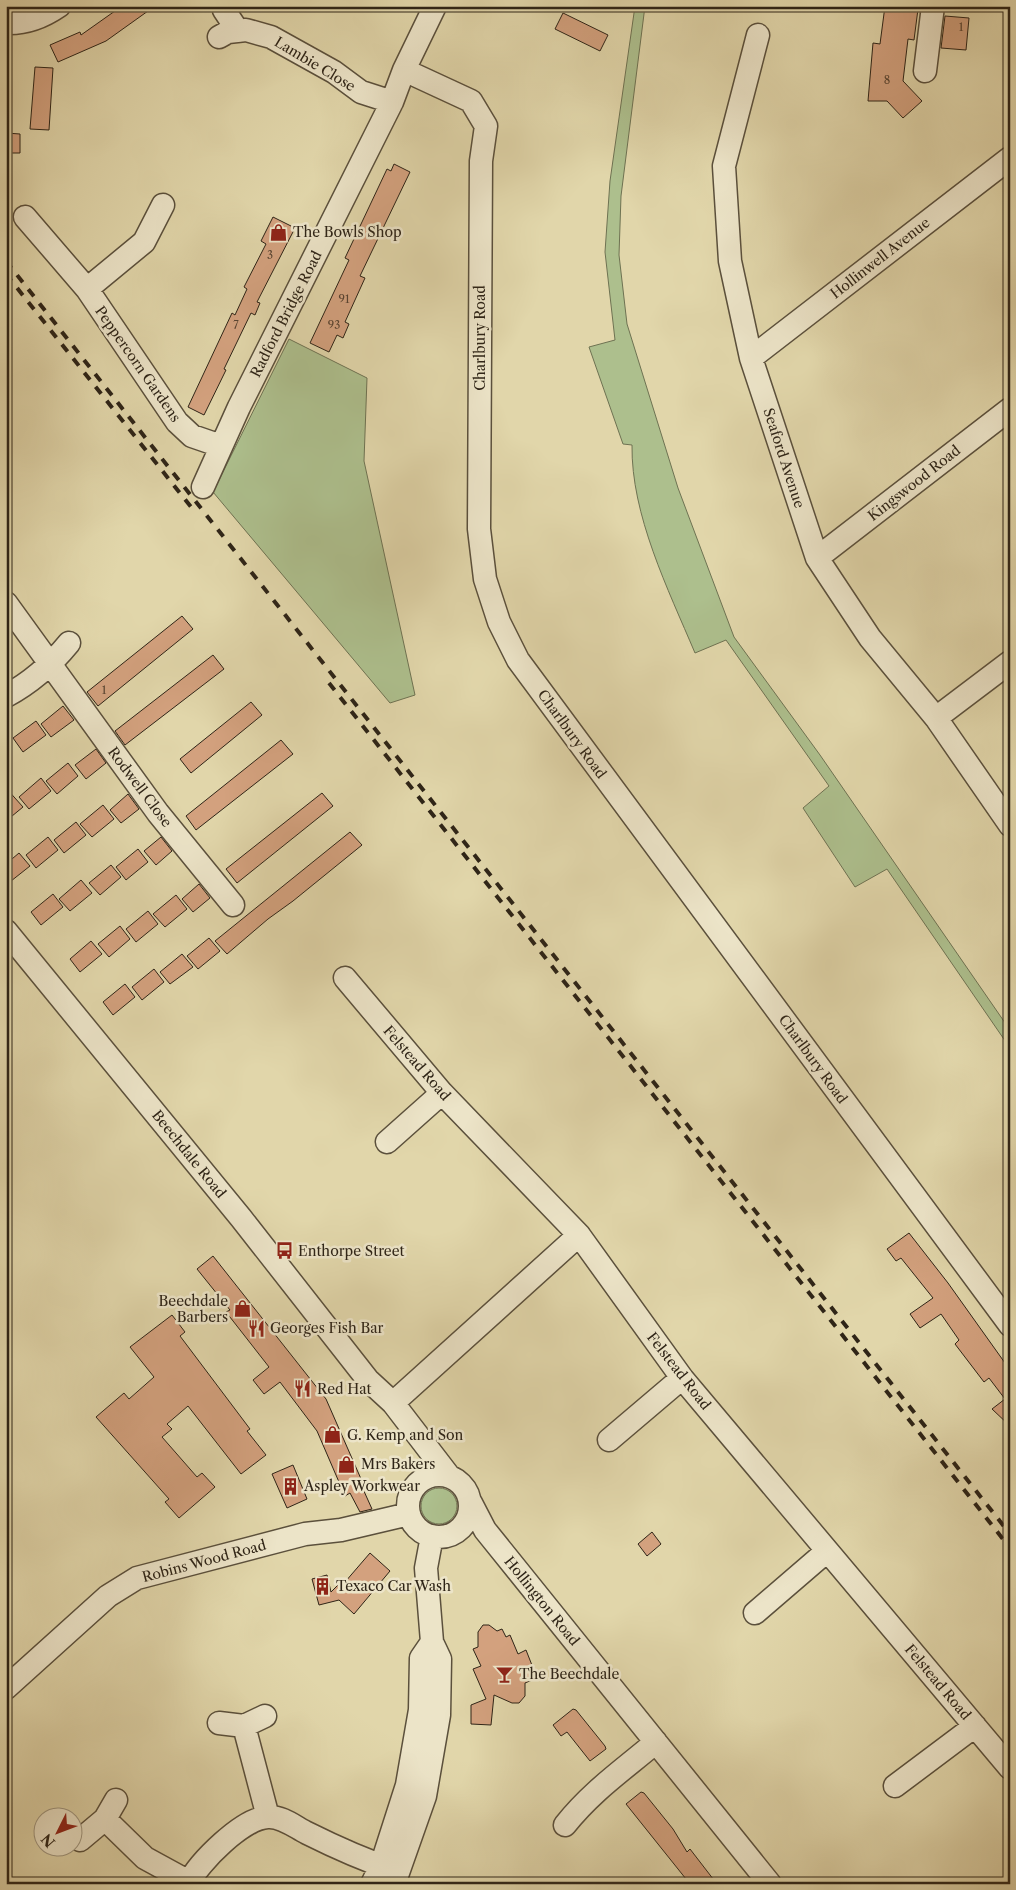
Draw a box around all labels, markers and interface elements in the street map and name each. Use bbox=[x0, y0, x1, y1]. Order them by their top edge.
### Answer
house number: 1 bbox=[959, 20, 964, 34]
street label: Lambie Close bbox=[271, 33, 359, 95]
house number: 8 bbox=[884, 73, 890, 87]
street label: Hollinwell Avenue bbox=[827, 213, 934, 303]
shop icon: The Bowls Shop bbox=[269, 222, 289, 242]
place label: The Bowls Shop bbox=[293, 223, 402, 241]
street label: Radford Bridge Road bbox=[246, 247, 326, 380]
house number: 3 bbox=[267, 248, 273, 262]
street label: Charlbury Road bbox=[471, 285, 489, 391]
house number: 91 bbox=[338, 292, 350, 306]
street label: Peppercorn Gardens bbox=[91, 303, 185, 425]
house number: 7 bbox=[233, 318, 239, 332]
house number: 93 bbox=[328, 318, 340, 332]
street label: Seaford Avenue bbox=[759, 406, 809, 510]
street label: Kingswood Road bbox=[864, 441, 964, 525]
house number: 1 bbox=[102, 683, 107, 697]
street label: Charlbury Road bbox=[534, 686, 611, 782]
street label: Rodwell Close bbox=[104, 743, 176, 831]
street label: Charlbury Road bbox=[775, 1011, 852, 1107]
street label: Felstead Road bbox=[380, 1022, 455, 1105]
street label: Beechdale Road bbox=[148, 1106, 230, 1202]
bus stop icon: Enthorpe Street bbox=[274, 1241, 294, 1261]
place label: Enthorpe Street bbox=[298, 1242, 405, 1260]
place label: Beechdale Barbers bbox=[159, 1292, 228, 1326]
shop icon: Beechdale Barbers bbox=[232, 1299, 252, 1319]
restaurant icon: Georges Fish Bar bbox=[246, 1318, 266, 1338]
place label: Georges Fish Bar bbox=[270, 1319, 384, 1337]
street label: Felstead Road bbox=[643, 1329, 715, 1414]
restaurant icon: Red Hat bbox=[293, 1379, 313, 1399]
place label: Red Hat bbox=[317, 1380, 372, 1398]
shop icon: G. Kemp and Son bbox=[323, 1425, 343, 1445]
place label: G. Kemp and Son bbox=[347, 1426, 464, 1444]
shop icon: Mrs Bakers bbox=[337, 1454, 357, 1474]
place label: Mrs Bakers bbox=[361, 1455, 435, 1473]
building icon: Aspley Workwear bbox=[280, 1476, 300, 1496]
place label: Aspley Workwear bbox=[303, 1477, 420, 1495]
street label: Robins Wood Road bbox=[140, 1536, 268, 1586]
street label: Hollington Road bbox=[501, 1553, 584, 1650]
building icon: Texaco Car Wash bbox=[312, 1576, 332, 1596]
place label: Texaco Car Wash bbox=[336, 1577, 451, 1595]
street label: Felstead Road bbox=[901, 1640, 975, 1724]
bar icon: The Beechdale bbox=[495, 1664, 515, 1684]
place label: The Beechdale bbox=[519, 1665, 619, 1683]
north arrow bbox=[32, 1808, 82, 1858]
text: N bbox=[38, 1830, 59, 1851]

